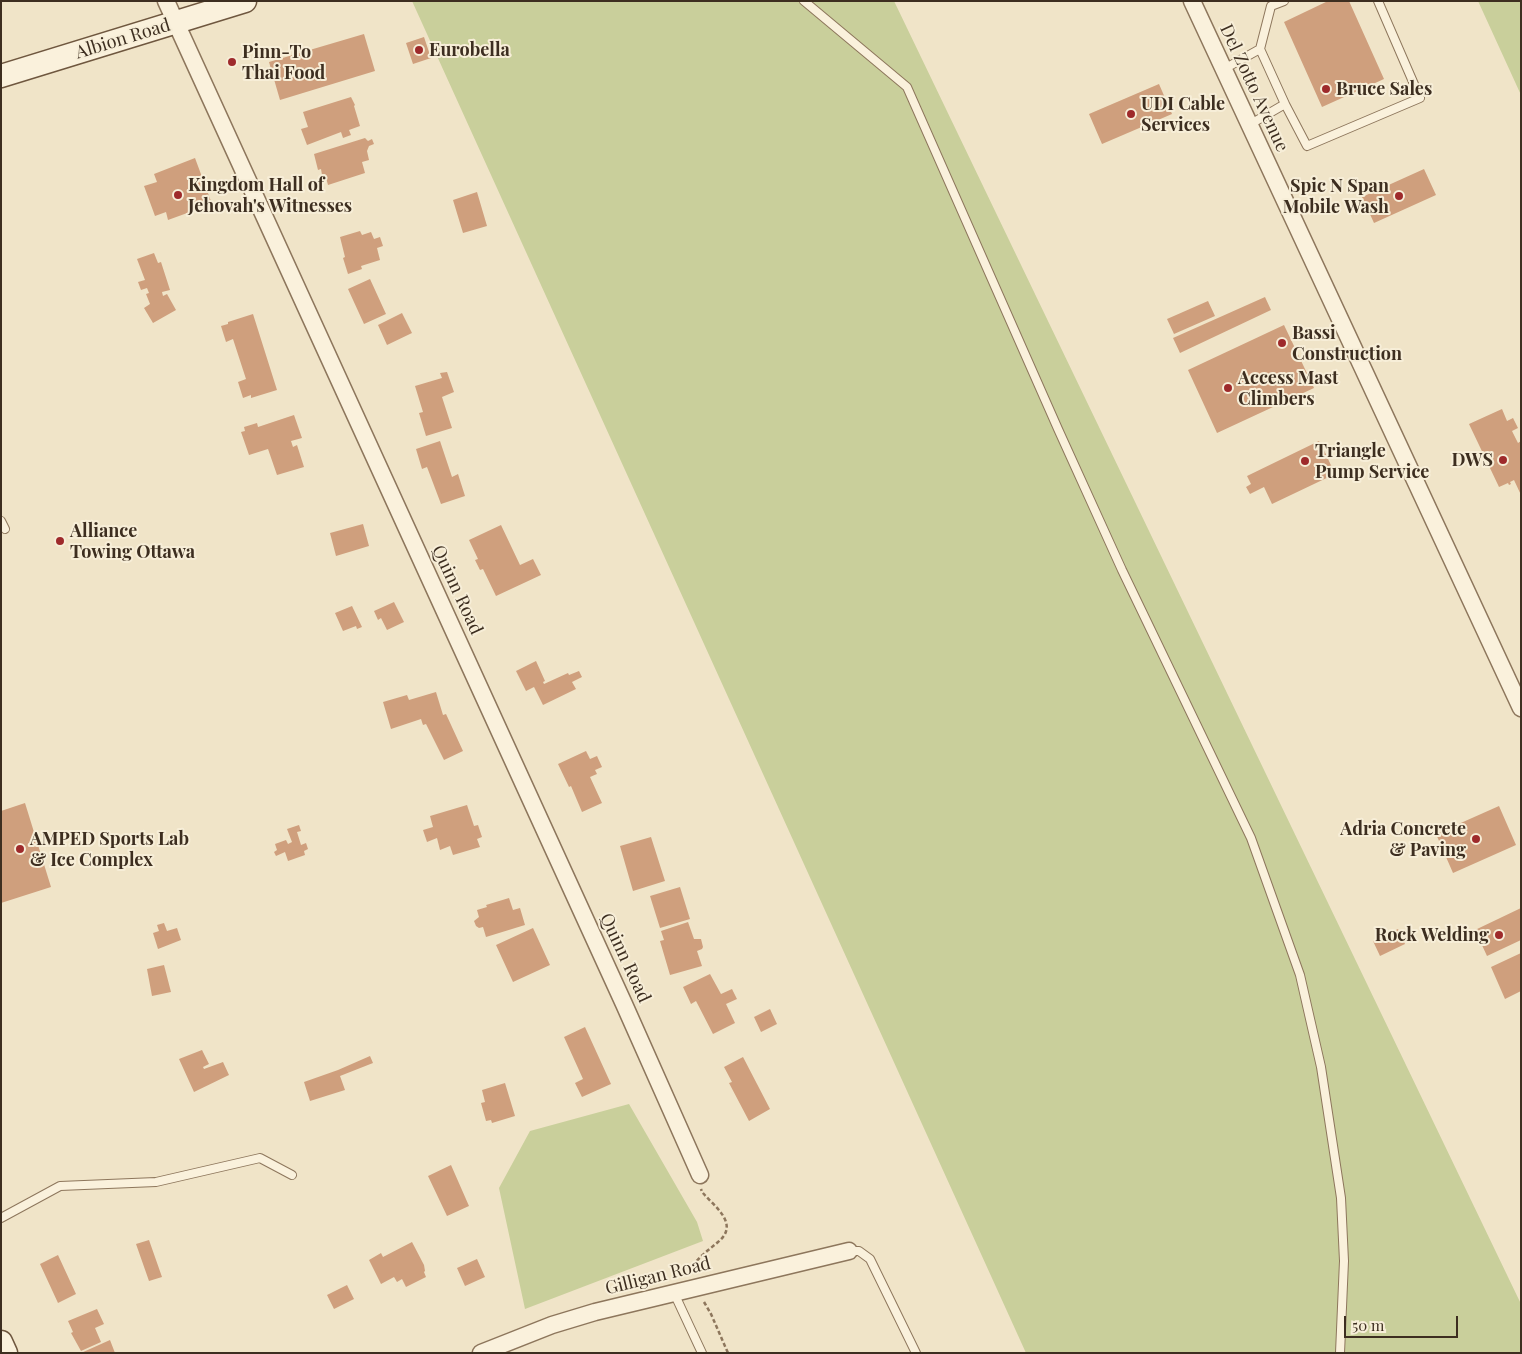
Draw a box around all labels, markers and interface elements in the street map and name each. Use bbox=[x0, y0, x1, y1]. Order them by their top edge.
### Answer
street label: Albion Road bbox=[73, 14, 173, 64]
street label: Del Zotto Avenue bbox=[1215, 21, 1293, 155]
place label: Eurobella bbox=[429, 39, 510, 61]
place label: Pinn-To Thai Food bbox=[242, 41, 325, 84]
marker: Eurobella bbox=[413, 44, 425, 56]
marker: Pinn-To Thai Food bbox=[226, 56, 238, 68]
place label: Bruce Sales bbox=[1336, 78, 1432, 100]
marker: Bruce Sales bbox=[1320, 83, 1332, 95]
place label: UDI Cable Services bbox=[1141, 93, 1225, 136]
marker: UDI Cable Services bbox=[1125, 108, 1137, 120]
place label: Kingdom Hall of Jehovah's Witnesses bbox=[188, 174, 352, 216]
place label: Spic N Span Mobile Wash bbox=[1283, 175, 1389, 218]
marker: Kingdom Hall of Jehovah's Witnesses bbox=[172, 189, 184, 201]
marker: Spic N Span Mobile Wash bbox=[1393, 190, 1405, 202]
place label: Bassi Construction bbox=[1292, 322, 1402, 364]
marker: Bassi Construction bbox=[1276, 337, 1288, 349]
place label: Access Mast Climbers bbox=[1238, 367, 1338, 409]
marker: Access Mast Climbers bbox=[1222, 382, 1234, 394]
place label: Triangle Pump Service bbox=[1315, 440, 1429, 482]
place label: DWS bbox=[1451, 449, 1493, 471]
marker: DWS bbox=[1497, 454, 1509, 466]
marker: Triangle Pump Service bbox=[1299, 455, 1311, 467]
place label: Alliance Towing Ottawa bbox=[70, 520, 195, 562]
marker: Alliance Towing Ottawa bbox=[54, 535, 66, 547]
street label: Quinn Road bbox=[427, 542, 487, 638]
place label: Adria Concrete & Paving bbox=[1340, 818, 1466, 861]
place label: AMPED Sports Lab & Ice Complex bbox=[30, 828, 189, 871]
marker: Adria Concrete & Paving bbox=[1470, 833, 1482, 845]
marker: AMPED Sports Lab & Ice Complex bbox=[14, 843, 26, 855]
street label: Quinn Road bbox=[595, 910, 655, 1006]
place label: Rock Welding bbox=[1375, 924, 1489, 946]
marker: Rock Welding bbox=[1493, 929, 1505, 941]
street label: Gilligan Road bbox=[603, 1252, 713, 1300]
scale bar bbox=[1347, 1306, 1461, 1338]
text: 50 m bbox=[1352, 1315, 1384, 1335]

